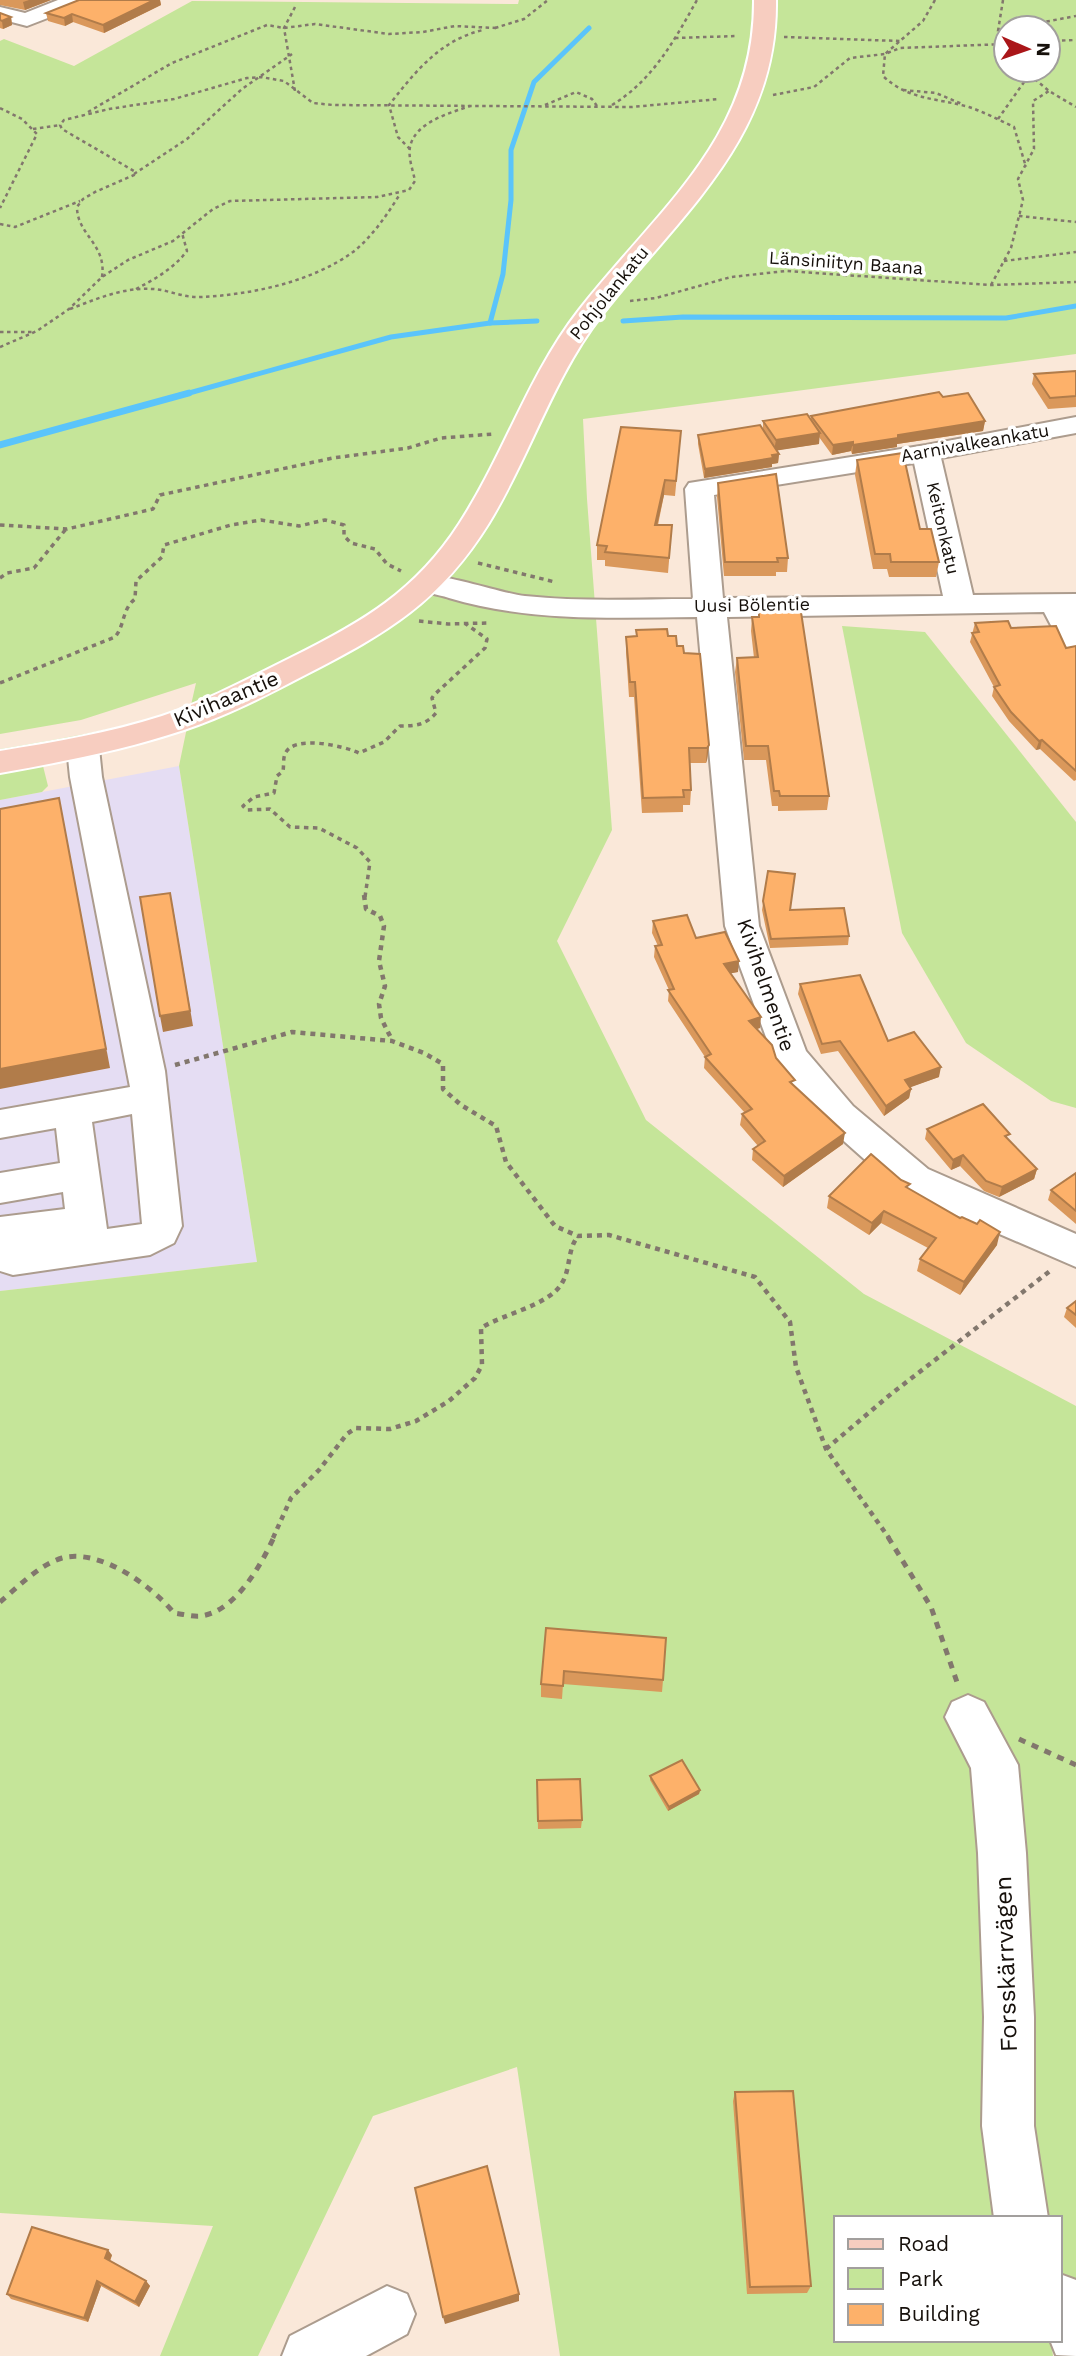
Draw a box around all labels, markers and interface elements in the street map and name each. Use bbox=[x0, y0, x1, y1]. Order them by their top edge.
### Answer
north arrow bbox=[992, 14, 1062, 84]
text: N bbox=[1032, 42, 1055, 57]
street label: Pohjolankatu bbox=[565, 242, 653, 343]
street label: Länsiniityn Baana bbox=[768, 247, 924, 278]
street label: Aarnivalkeankatu bbox=[899, 419, 1051, 466]
street label: Keitonkatu bbox=[923, 480, 964, 576]
street label: Uusi Bölentie bbox=[694, 593, 810, 616]
street label: Kivihaantie bbox=[169, 665, 282, 732]
street label: Kivihelmentie bbox=[732, 915, 801, 1055]
street label: Forsskärrvägen bbox=[989, 1876, 1023, 2052]
legend bbox=[834, 2216, 1062, 2342]
text: Road bbox=[898, 2231, 949, 2256]
text: Park bbox=[898, 2266, 943, 2291]
text: Building bbox=[898, 2301, 980, 2326]

